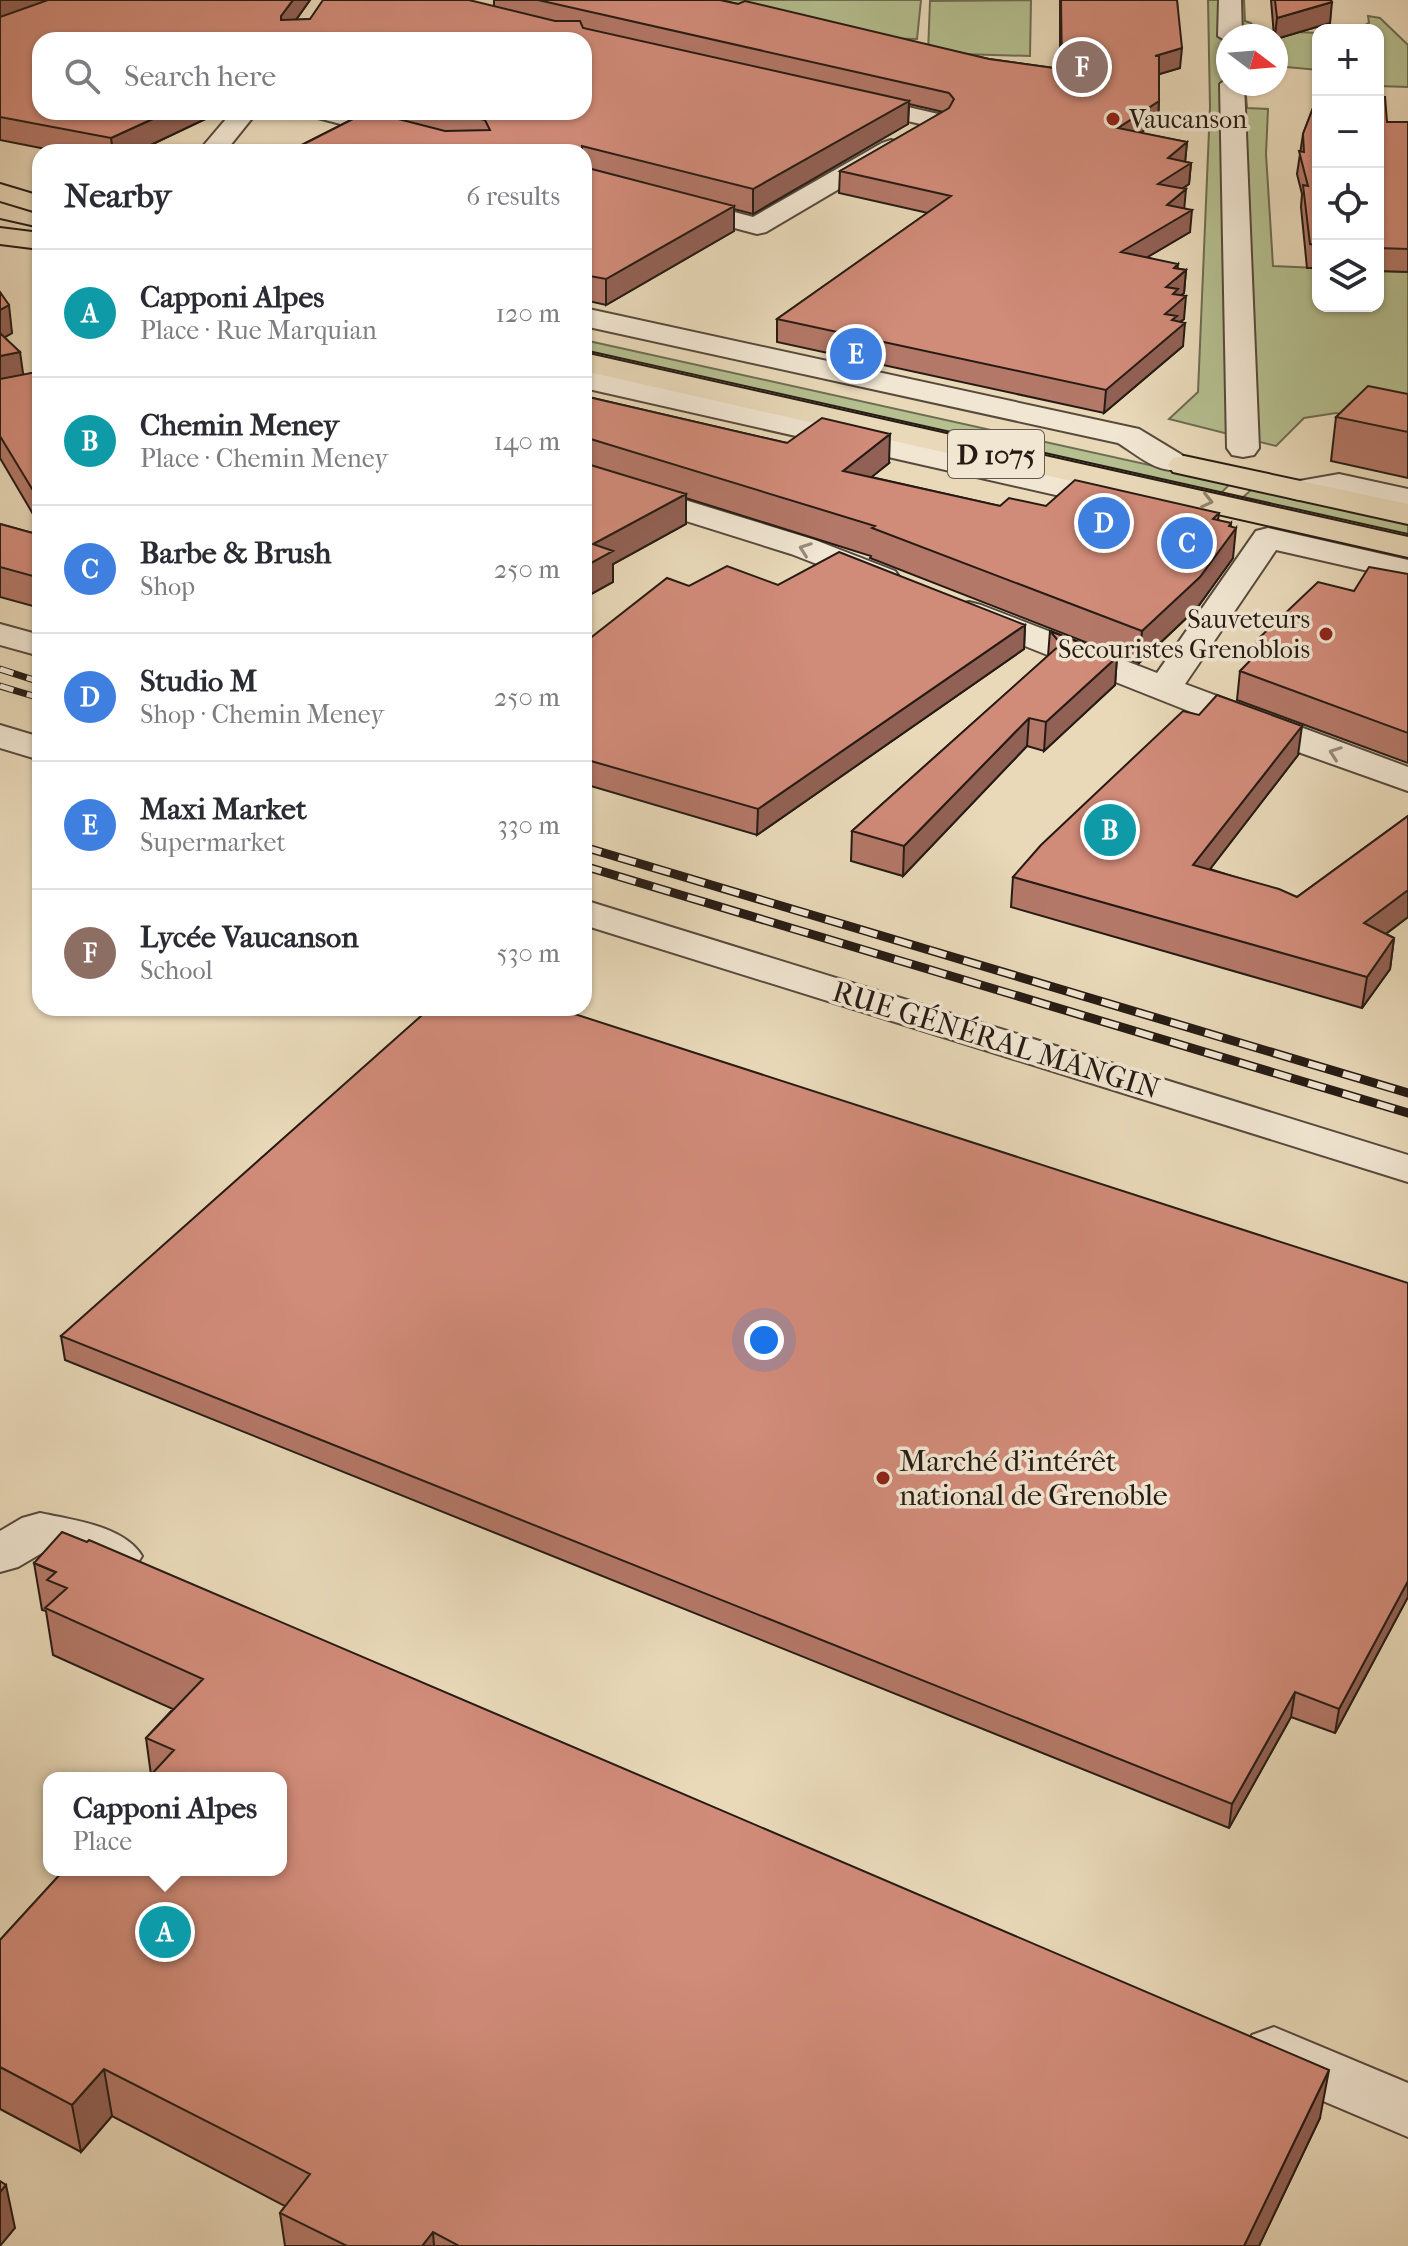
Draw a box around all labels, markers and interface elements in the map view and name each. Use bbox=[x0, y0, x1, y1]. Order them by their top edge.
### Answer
north arrow bbox=[1216, 24, 1288, 96]
map controls bbox=[1312, 24, 1384, 312]
button: + bbox=[1312, 24, 1384, 96]
search box bbox=[32, 32, 592, 120]
pin: F bbox=[1056, 37, 1108, 97]
icon: search bbox=[60, 54, 104, 98]
text: Search here bbox=[124, 59, 276, 94]
button: − bbox=[1312, 96, 1384, 168]
place label: Vaucanson bbox=[1128, 104, 1247, 135]
marker: Vaucanson bbox=[1104, 110, 1122, 128]
button: locate bbox=[1312, 168, 1384, 240]
text: Nearby bbox=[64, 176, 171, 216]
text: 6 results bbox=[466, 181, 560, 212]
button: layers bbox=[1312, 240, 1384, 312]
text: Capponi Alpes bbox=[140, 280, 324, 315]
text: A bbox=[82, 298, 98, 329]
text: 120 m bbox=[496, 298, 560, 329]
text: Place · Rue Marquian bbox=[140, 315, 377, 346]
pin: E bbox=[830, 324, 882, 384]
text: Chemin Meney bbox=[140, 408, 339, 443]
text: B bbox=[82, 426, 98, 457]
text: 140 m bbox=[494, 426, 560, 457]
road number: D 1075 bbox=[948, 430, 1044, 478]
text: Place · Chemin Meney bbox=[140, 443, 388, 474]
one-way arrow bbox=[1199, 492, 1213, 509]
pin: D bbox=[1078, 493, 1130, 553]
pin: C bbox=[1161, 513, 1213, 573]
text: Barbe & Brush bbox=[140, 536, 331, 571]
one-way arrow bbox=[799, 542, 813, 558]
text: C bbox=[81, 554, 99, 585]
text: 250 m bbox=[494, 554, 560, 585]
text: Shop bbox=[140, 571, 195, 602]
place label: Sauveteurs Secouristes Grenoblois bbox=[1058, 604, 1310, 665]
marker: Sauveteurs Secouristes Grenoblois bbox=[1317, 625, 1335, 643]
text: Studio M bbox=[140, 664, 257, 699]
text: D bbox=[80, 682, 100, 713]
text: 250 m bbox=[494, 682, 560, 713]
text: Shop · Chemin Meney bbox=[140, 699, 384, 730]
one-way arrow bbox=[1329, 746, 1343, 763]
text: Maxi Market bbox=[140, 792, 307, 827]
pin: B bbox=[1084, 800, 1136, 860]
text: E bbox=[82, 810, 98, 841]
text: 330 m bbox=[497, 810, 560, 841]
text: Supermarket bbox=[140, 827, 286, 858]
text: Lycée Vaucanson bbox=[140, 920, 359, 955]
text: F bbox=[83, 938, 97, 969]
text: 530 m bbox=[497, 938, 560, 969]
text: School bbox=[140, 955, 213, 986]
street label: RUE GÉNÉRAL MANGIN bbox=[828, 974, 1164, 1107]
your location bbox=[744, 1320, 784, 1360]
place label: Marché d'intérêt national de Grenoble bbox=[899, 1444, 1168, 1513]
marker: Marché d'intérêt national de Grenoble bbox=[874, 1469, 892, 1487]
popup bbox=[43, 1772, 287, 1876]
text: Capponi Alpes bbox=[73, 1791, 257, 1826]
text: Place bbox=[73, 1826, 132, 1857]
pin: A bbox=[139, 1902, 191, 1962]

